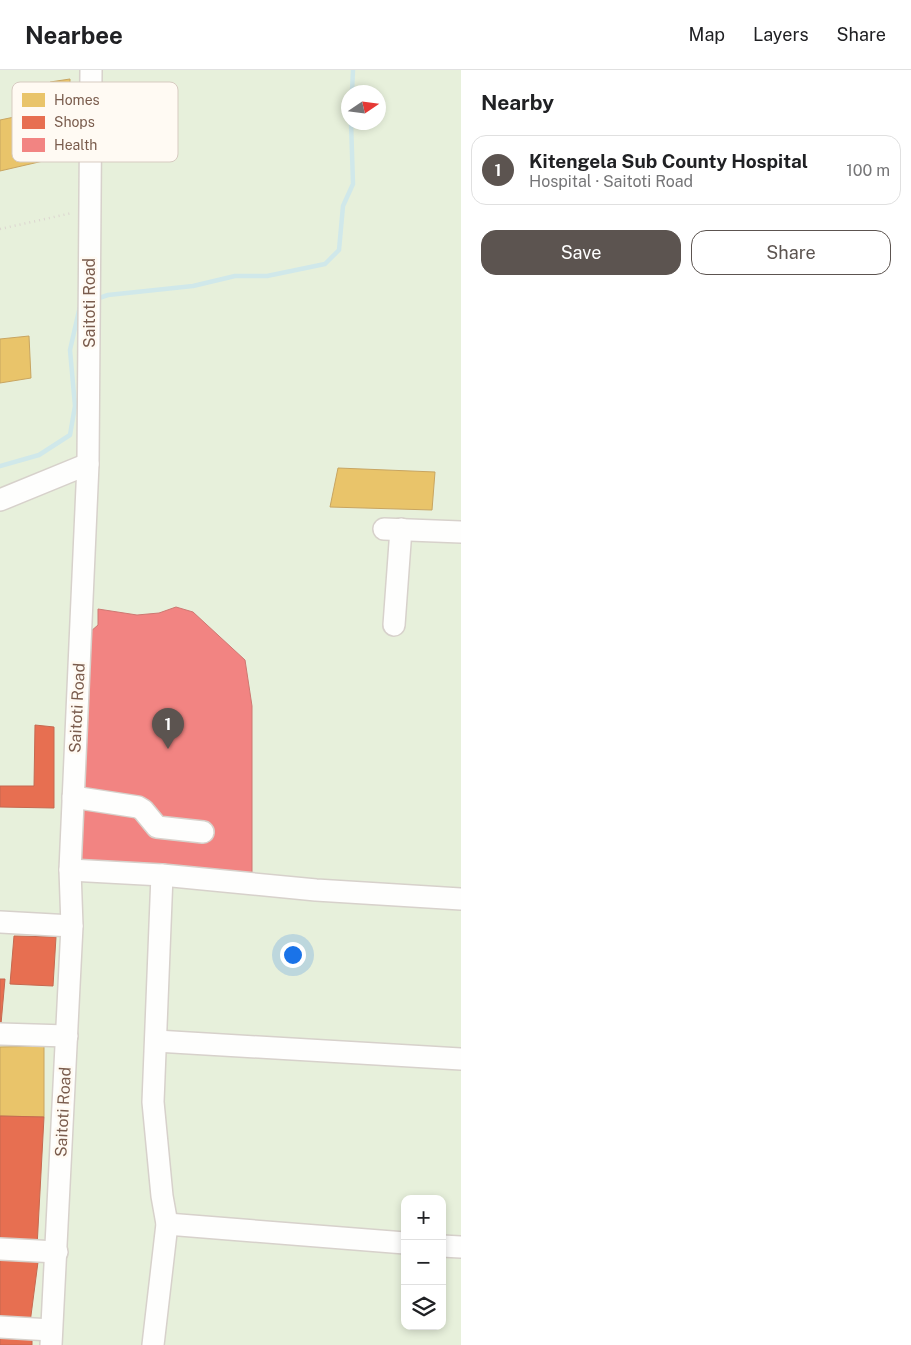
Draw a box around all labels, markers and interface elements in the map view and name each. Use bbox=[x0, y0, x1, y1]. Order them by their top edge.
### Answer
text: Nearbee bbox=[25, 21, 123, 49]
text: Map bbox=[689, 24, 725, 45]
text: Layers bbox=[753, 24, 809, 45]
text: Share bbox=[837, 24, 886, 45]
legend bbox=[12, 82, 178, 162]
north arrow bbox=[341, 85, 386, 130]
text: Nearby bbox=[481, 90, 554, 115]
text: Homes bbox=[54, 92, 100, 108]
text: Shops bbox=[54, 114, 95, 130]
text: Health bbox=[54, 137, 97, 153]
text: Kitengela Sub County Hospital bbox=[529, 150, 808, 172]
text: 1 bbox=[495, 161, 501, 180]
text: 100 m bbox=[846, 161, 890, 180]
text: Hospital · Saitoti Road bbox=[529, 172, 693, 191]
button: Save bbox=[481, 230, 681, 275]
button: Share bbox=[691, 230, 891, 275]
street label: Saitoti Road bbox=[80, 258, 99, 348]
street label: Saitoti Road bbox=[65, 663, 89, 753]
pin: 1 bbox=[152, 708, 184, 749]
your location bbox=[280, 942, 306, 968]
street label: Saitoti Road bbox=[51, 1067, 75, 1157]
map controls bbox=[401, 1195, 446, 1330]
button: + bbox=[401, 1195, 446, 1240]
button: − bbox=[401, 1240, 446, 1285]
button: layers bbox=[401, 1285, 446, 1330]

